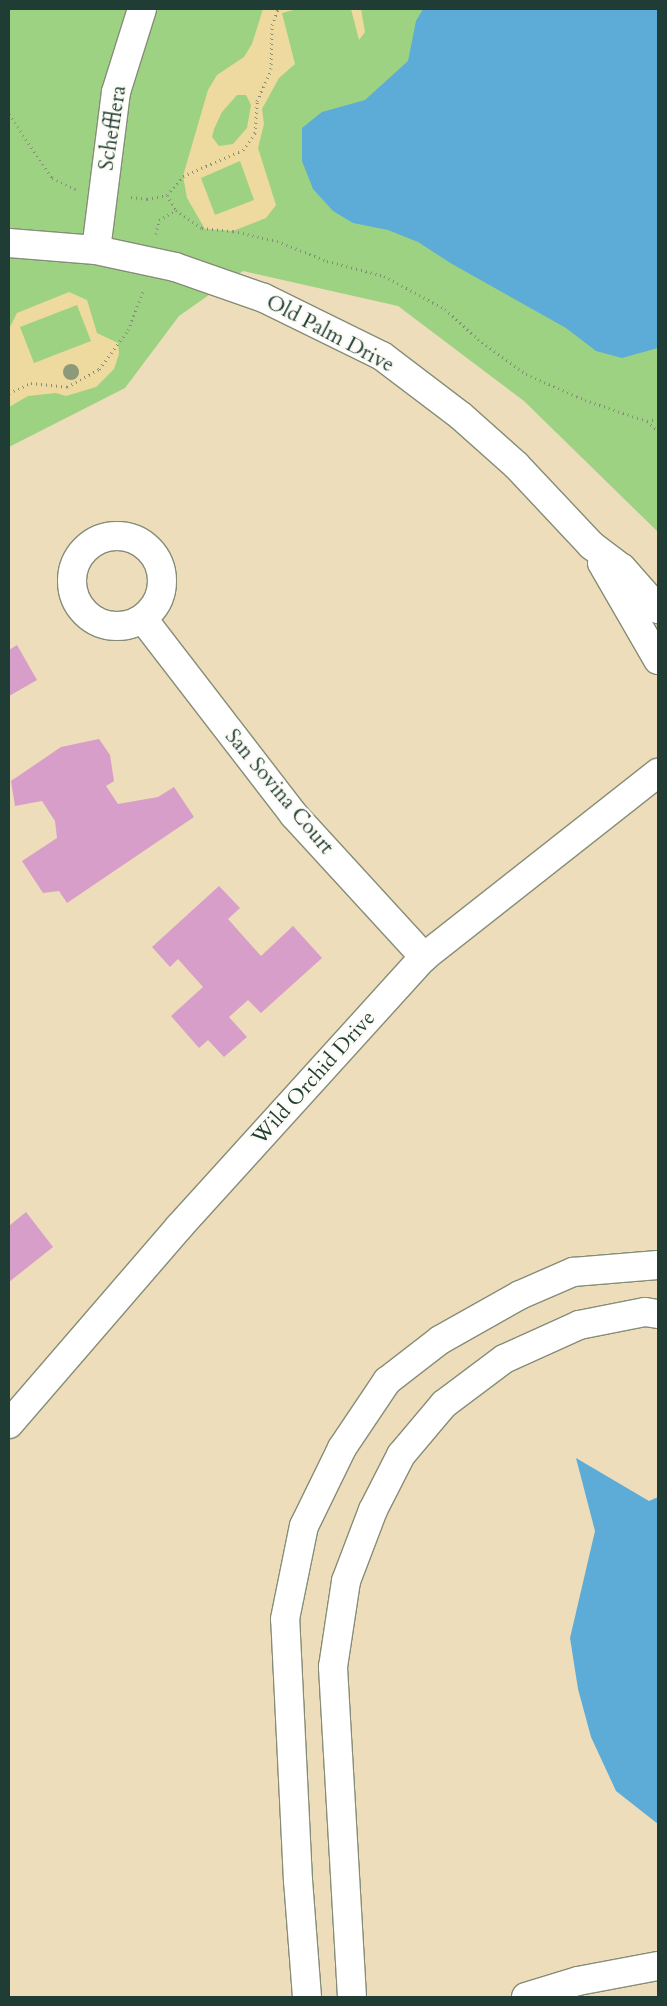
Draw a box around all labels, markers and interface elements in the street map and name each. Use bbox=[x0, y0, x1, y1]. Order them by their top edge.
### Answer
street label: Schefflera bbox=[94, 84, 132, 172]
street label: Old Palm Drive bbox=[262, 290, 398, 378]
street label: San Sovina Court bbox=[219, 724, 339, 860]
street label: Wild Orchid Drive bbox=[247, 1006, 381, 1150]

